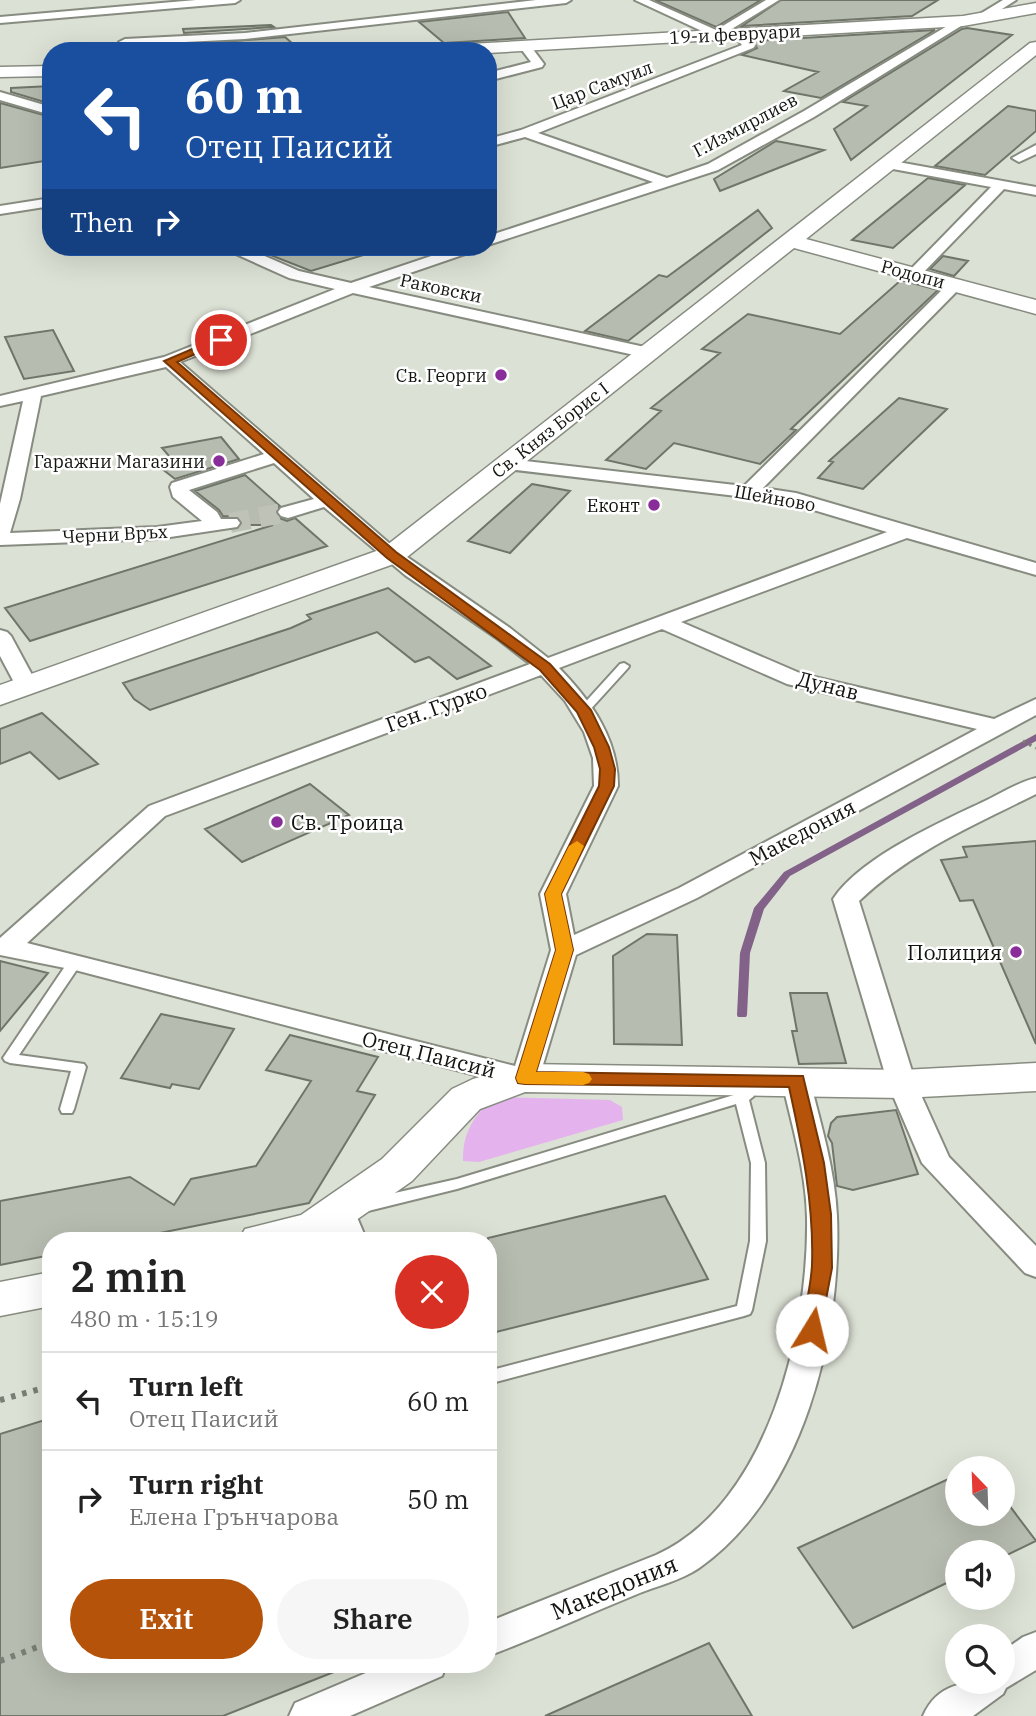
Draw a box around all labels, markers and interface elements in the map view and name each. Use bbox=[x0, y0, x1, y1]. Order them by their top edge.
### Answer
street label: 19-и февруари bbox=[669, 19, 801, 49]
street label: Цар Самуил bbox=[548, 55, 656, 115]
text: 60 m bbox=[185, 63, 303, 126]
icon: left bbox=[70, 70, 161, 161]
street label: Г.Измирлиев bbox=[689, 88, 801, 162]
text: Отец Паисий bbox=[185, 125, 393, 167]
icon: right bbox=[148, 203, 186, 241]
text: Then bbox=[70, 205, 134, 239]
street label: Родопи bbox=[878, 254, 948, 294]
street label: Раковски bbox=[398, 268, 484, 308]
pin bbox=[191, 310, 251, 370]
icon: arrive bbox=[202, 321, 240, 359]
place label: Св. Георги bbox=[396, 364, 487, 387]
marker: Св. Георги bbox=[493, 367, 509, 383]
street label: Св. Княз Борис I bbox=[487, 377, 613, 483]
place label: Гаражни Магазини bbox=[34, 450, 205, 473]
marker: Гаражни Магазини bbox=[211, 453, 227, 469]
street label: Шейново bbox=[733, 480, 817, 516]
place label: Еконт bbox=[587, 494, 640, 517]
marker: Еконт bbox=[646, 497, 662, 513]
street label: Черни Връх bbox=[62, 520, 168, 548]
street label: Дунав bbox=[794, 664, 862, 706]
street label: Ген. Гурко bbox=[381, 676, 491, 738]
street label: Македония bbox=[744, 792, 860, 872]
place label: Св. Троица bbox=[291, 808, 404, 836]
marker: Св. Троица bbox=[269, 814, 285, 830]
place label: Полиция bbox=[907, 938, 1002, 966]
marker: Полиция bbox=[1008, 944, 1024, 960]
street label: Отец Паисий bbox=[359, 1024, 499, 1084]
text: 2 min bbox=[70, 1249, 187, 1304]
button: close bbox=[395, 1255, 469, 1329]
position arrow bbox=[775, 1293, 849, 1367]
text: 480 m · 15:19 bbox=[70, 1303, 219, 1333]
text: Turn left bbox=[129, 1369, 243, 1403]
icon: left bbox=[70, 1382, 108, 1420]
text: 60 m bbox=[407, 1384, 469, 1418]
text: Отец Паисий bbox=[129, 1403, 279, 1433]
north arrow bbox=[945, 1456, 1015, 1526]
map controls bbox=[945, 1456, 1015, 1694]
text: Turn right bbox=[129, 1467, 263, 1501]
icon: right bbox=[70, 1480, 108, 1518]
text: 50 m bbox=[407, 1482, 469, 1516]
text: Елена Грънчарова bbox=[129, 1501, 339, 1531]
button: sound bbox=[945, 1540, 1015, 1610]
street label: Македония bbox=[546, 1547, 682, 1627]
button: Exit bbox=[70, 1579, 263, 1659]
button: Share bbox=[277, 1579, 469, 1659]
button: search bbox=[945, 1624, 1015, 1694]

